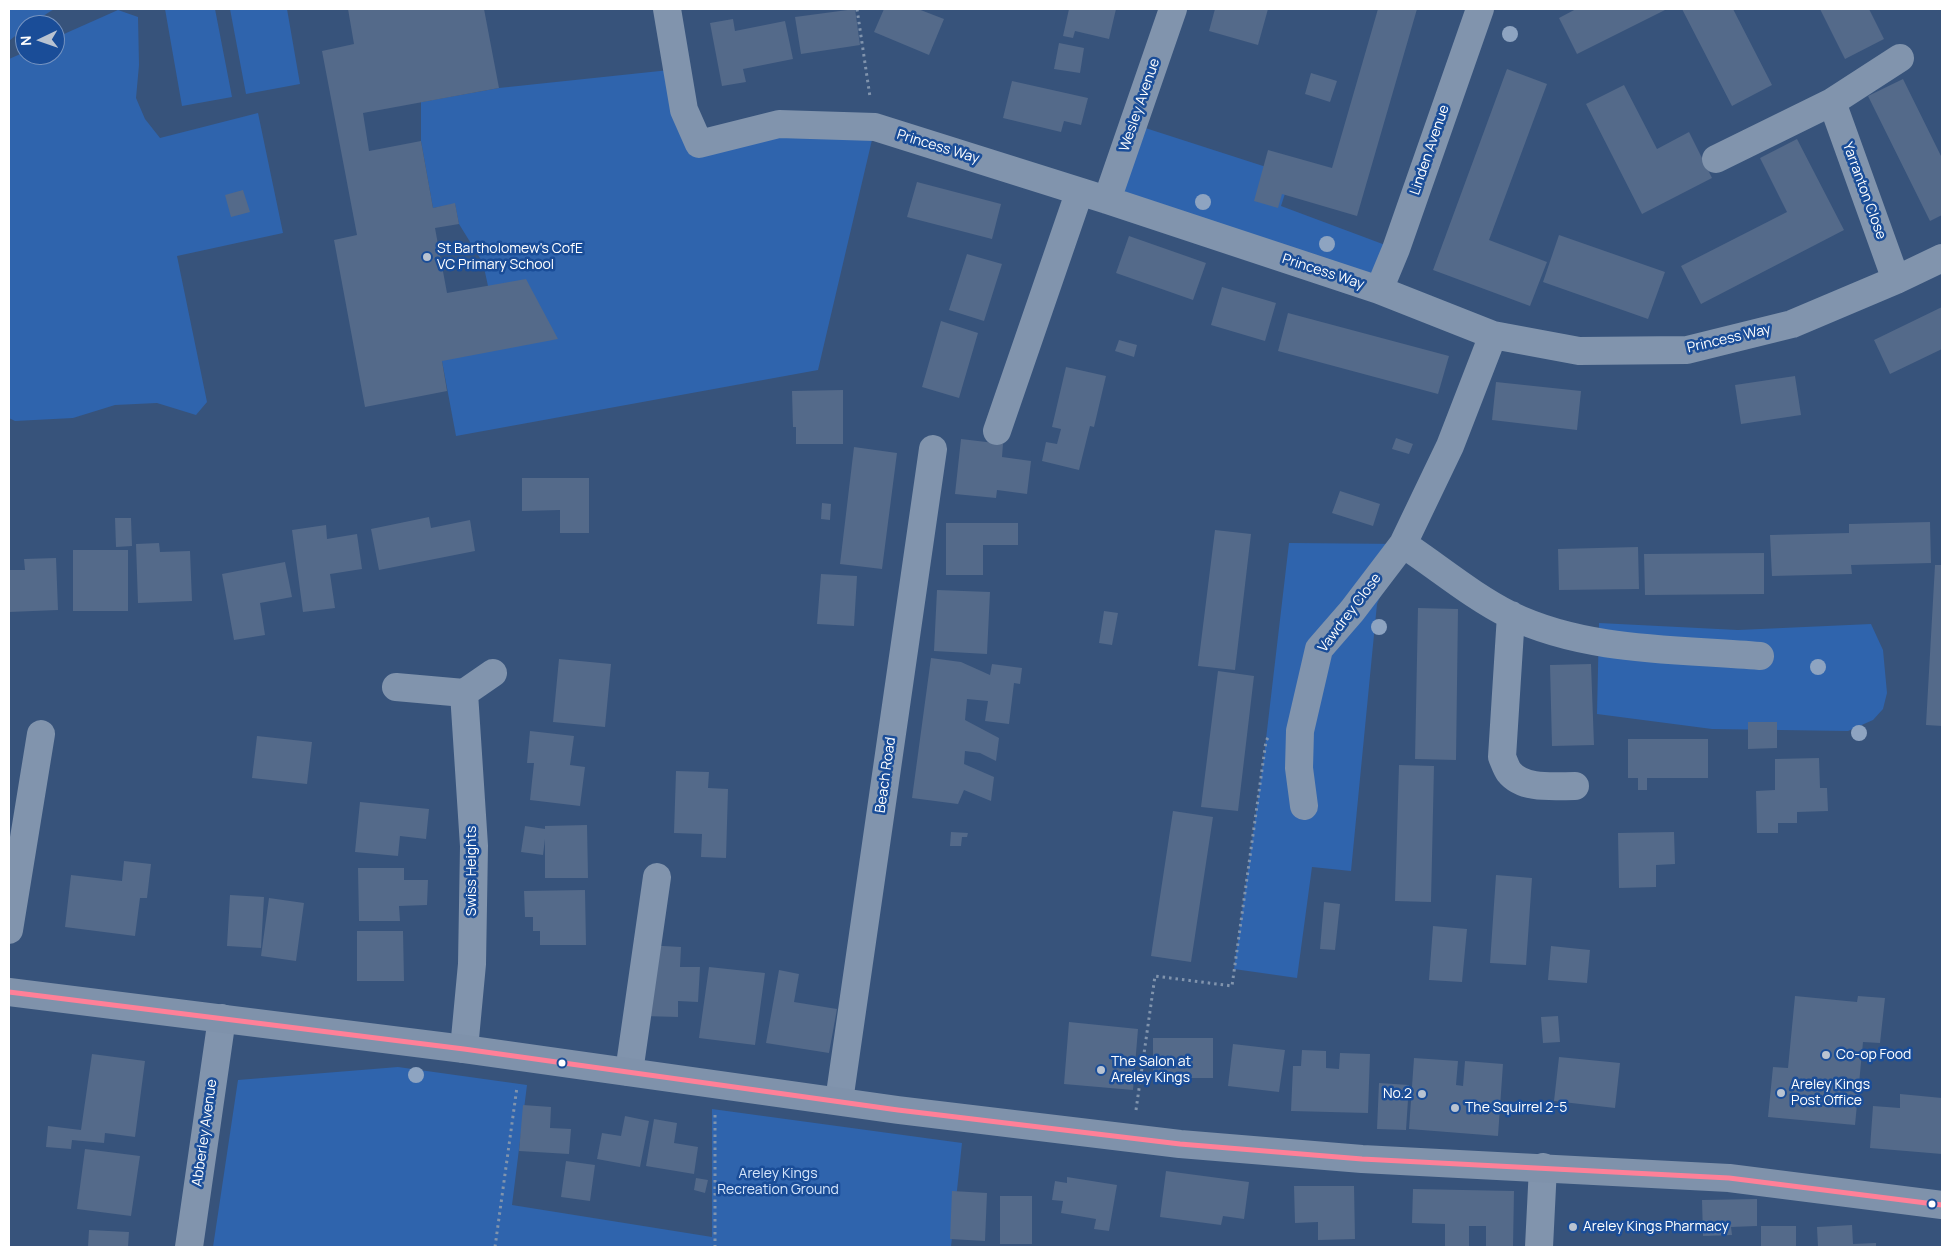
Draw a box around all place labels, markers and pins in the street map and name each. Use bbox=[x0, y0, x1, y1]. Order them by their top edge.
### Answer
place label: St Bartholomew's CofE VC Primary School bbox=[437, 241, 583, 274]
marker: St Bartholomew's CofE VC Primary School bbox=[421, 251, 433, 263]
place label: Co-op Food bbox=[1836, 1047, 1911, 1063]
marker: Co-op Food bbox=[1820, 1049, 1832, 1061]
place label: The Salon at Areley Kings bbox=[1111, 1054, 1191, 1086]
unlabelled marker bbox=[557, 1058, 567, 1068]
marker: The Salon at Areley Kings bbox=[1095, 1064, 1107, 1076]
place label: Areley Kings Post Office bbox=[1791, 1077, 1870, 1110]
place label: No.2 bbox=[1383, 1086, 1412, 1102]
marker: Areley Kings Post Office bbox=[1775, 1087, 1787, 1099]
marker: No.2 bbox=[1416, 1088, 1428, 1100]
place label: The Squirrel 2-5 bbox=[1465, 1100, 1567, 1116]
marker: The Squirrel 2-5 bbox=[1449, 1102, 1461, 1114]
unlabelled marker bbox=[1927, 1199, 1937, 1209]
place label: Areley Kings Pharmacy bbox=[1583, 1219, 1729, 1235]
marker: Areley Kings Pharmacy bbox=[1567, 1221, 1579, 1233]

